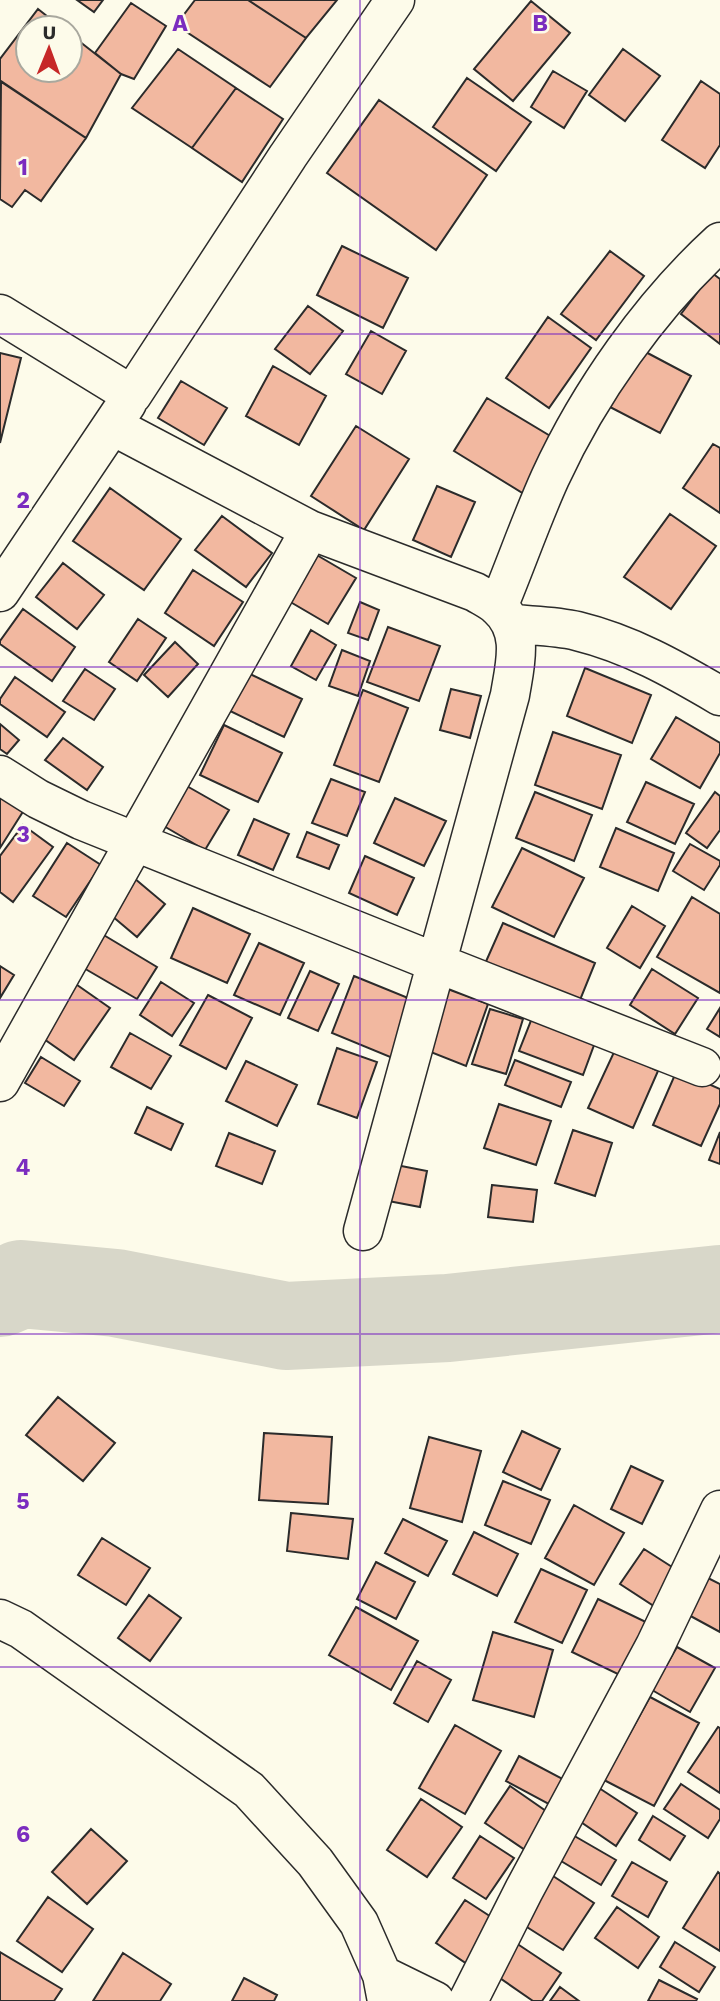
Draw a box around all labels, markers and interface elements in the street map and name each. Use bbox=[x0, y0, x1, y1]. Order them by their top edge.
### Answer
text: A bbox=[172, 10, 188, 37]
text: B bbox=[532, 10, 548, 37]
north arrow bbox=[14, 14, 84, 84]
text: U bbox=[42, 21, 56, 44]
text: 1 bbox=[18, 154, 28, 181]
text: 2 bbox=[16, 487, 30, 514]
text: 3 bbox=[16, 821, 30, 848]
text: 4 bbox=[16, 1154, 31, 1181]
text: 5 bbox=[16, 1488, 30, 1515]
text: 6 bbox=[16, 1821, 30, 1848]

